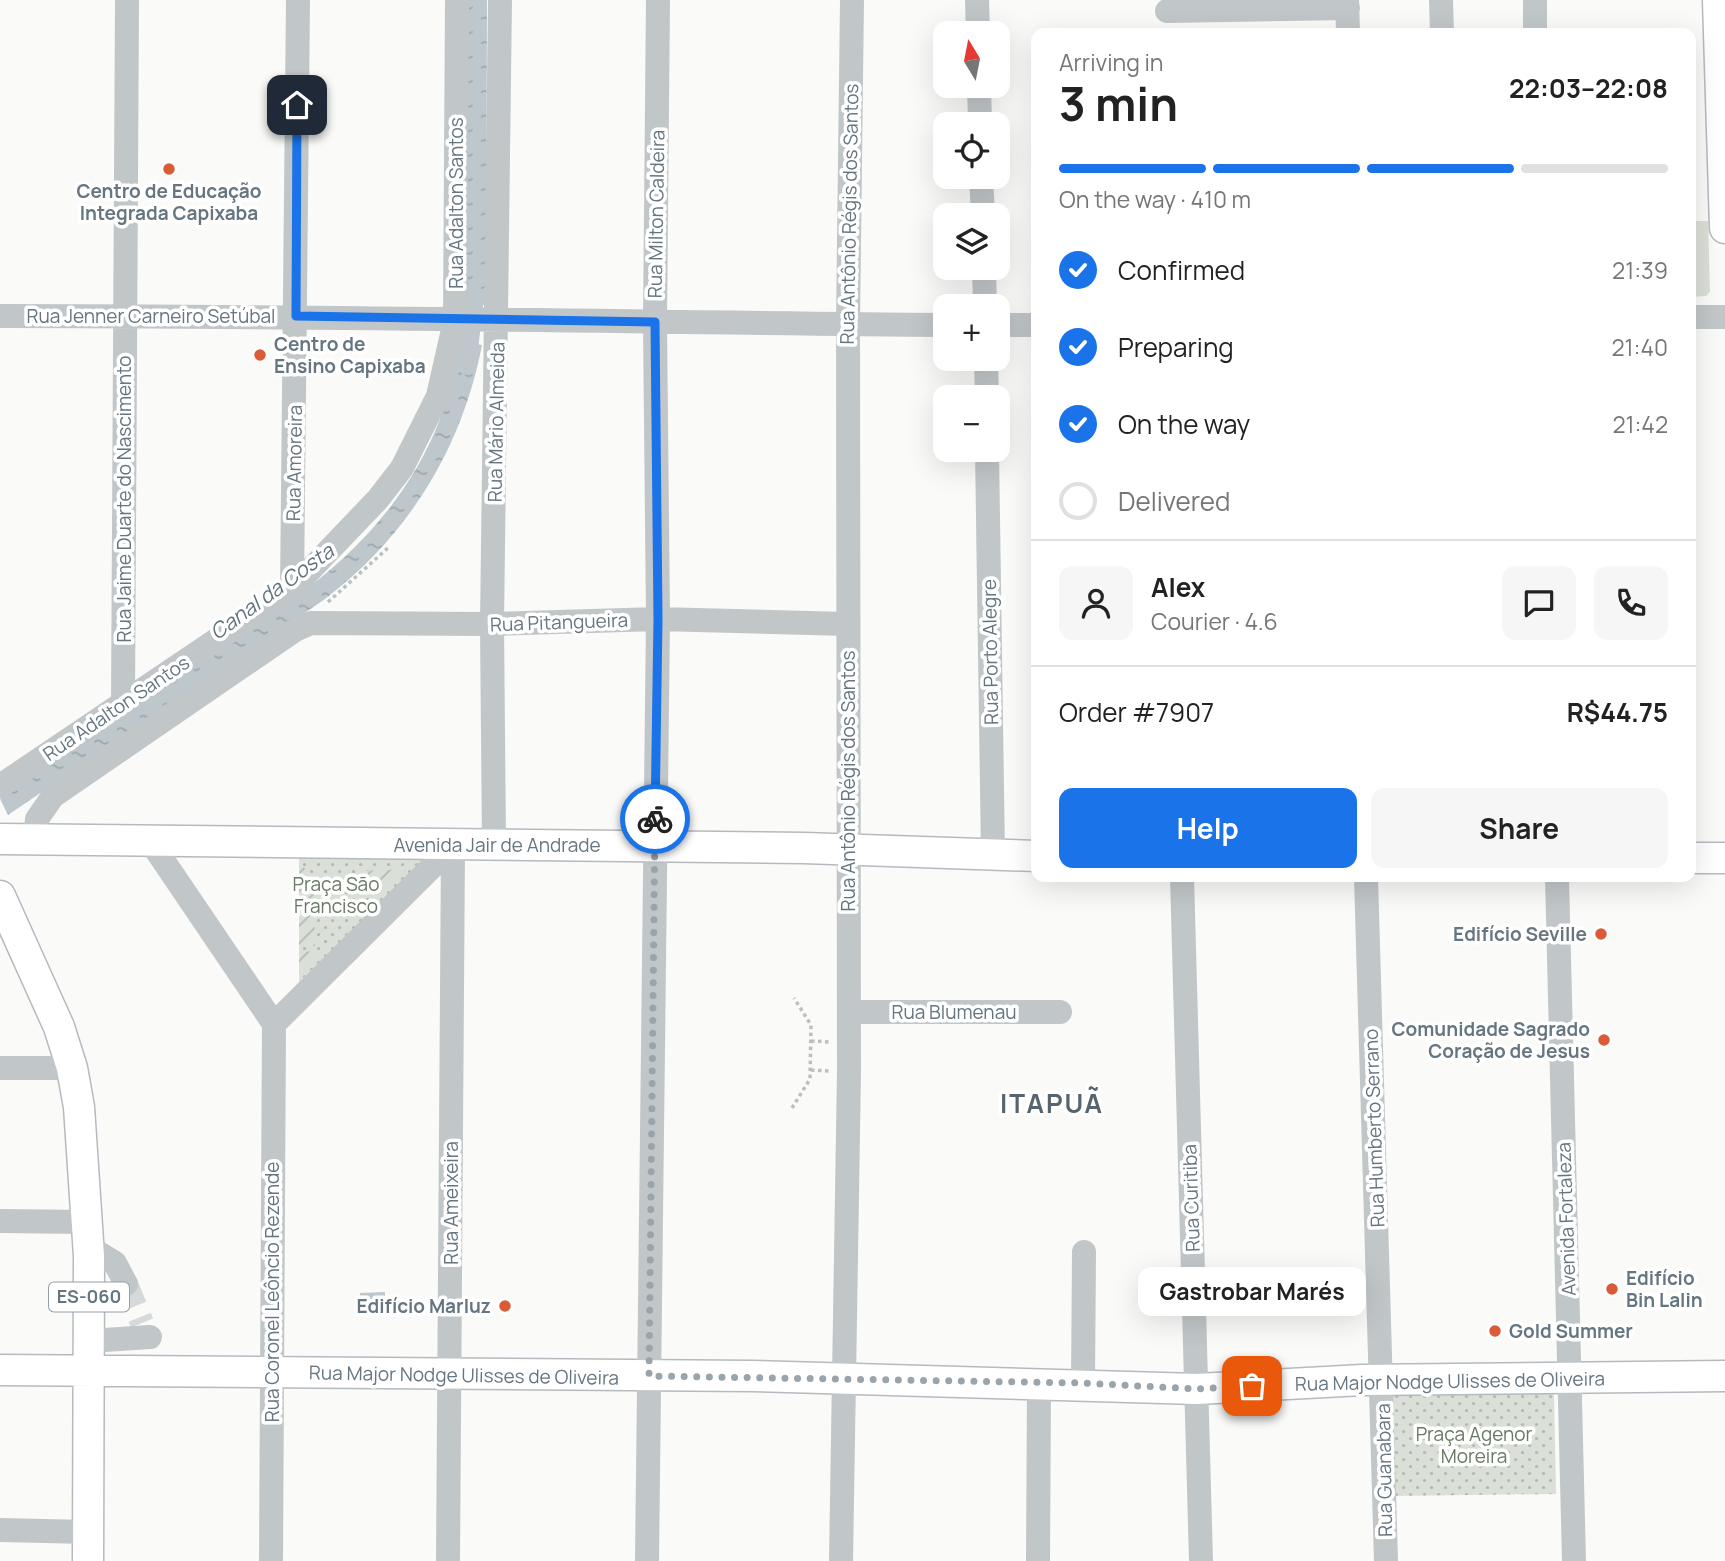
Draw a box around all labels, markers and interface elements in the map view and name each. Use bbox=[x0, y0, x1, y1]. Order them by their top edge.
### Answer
north arrow bbox=[933, 21, 1010, 98]
map controls bbox=[933, 21, 1010, 462]
text: Arriving in bbox=[1059, 46, 1164, 78]
text: 22:03–22:08 bbox=[1509, 70, 1668, 106]
text: 3 min bbox=[1059, 72, 1178, 135]
pin bbox=[267, 75, 327, 135]
street label: Rua Antônio Régis dos Santos bbox=[834, 83, 864, 345]
icon: home bbox=[278, 86, 316, 124]
button: locate bbox=[933, 112, 1010, 189]
street label: Rua Adalton Santos bbox=[443, 117, 469, 289]
street label: Rua Milton Caldeira bbox=[642, 130, 670, 298]
marker: Centro de Educação Integrada Capixaba bbox=[161, 161, 177, 177]
place label: Centro de Educação Integrada Capixaba bbox=[76, 178, 262, 226]
text: On the way · 410 m bbox=[1059, 183, 1251, 215]
button: layers bbox=[933, 203, 1010, 280]
icon: check bbox=[1059, 251, 1097, 289]
text: Confirmed bbox=[1118, 252, 1245, 288]
text: 21:39 bbox=[1612, 254, 1668, 286]
button: + bbox=[933, 294, 1010, 371]
street label: Rua Jenner Carneiro Setúbal bbox=[27, 303, 275, 329]
icon: check bbox=[1059, 328, 1097, 366]
text: Preparing bbox=[1118, 329, 1234, 365]
place label: Centro de Ensino Capixaba bbox=[274, 331, 426, 379]
text: 21:40 bbox=[1611, 331, 1668, 363]
street label: Rua Mário Almeida bbox=[482, 342, 510, 502]
marker: Centro de Ensino Capixaba bbox=[252, 347, 268, 363]
street label: Rua Jaime Duarte do Nascimento bbox=[111, 355, 137, 643]
button: − bbox=[933, 385, 1010, 462]
street label: Rua Amoreira bbox=[280, 405, 308, 521]
icon: check bbox=[1059, 405, 1097, 443]
text: On the way bbox=[1118, 406, 1250, 442]
text: 21:42 bbox=[1612, 408, 1668, 440]
text: Delivered bbox=[1118, 483, 1230, 519]
water label: Canal da Costa bbox=[204, 536, 340, 646]
button: person bbox=[1059, 566, 1133, 640]
button: chat bbox=[1502, 566, 1576, 640]
button: phone bbox=[1594, 566, 1668, 640]
text: Alex bbox=[1151, 569, 1205, 605]
street label: Rua Porto Alegre bbox=[976, 579, 1004, 725]
text: Courier · 4.6 bbox=[1151, 605, 1278, 637]
street label: Rua Pitangueira bbox=[490, 607, 628, 637]
street label: Rua Adalton Santos bbox=[38, 649, 194, 767]
street label: Rua Antônio Régis dos Santos bbox=[835, 651, 861, 911]
text: Order #7907 bbox=[1059, 694, 1214, 730]
text: R$44.75 bbox=[1567, 694, 1668, 730]
courier bbox=[620, 784, 690, 854]
button: Help bbox=[1059, 788, 1357, 868]
button: Share bbox=[1371, 788, 1668, 868]
icon: bike bbox=[636, 800, 674, 838]
street label: Avenida Jair de Andrade bbox=[393, 832, 601, 858]
park label: Praça São Francisco bbox=[293, 871, 379, 919]
place label: Edifício Seville bbox=[1453, 921, 1587, 947]
marker: Edifício Seville bbox=[1593, 926, 1609, 942]
street label: Rua Blumenau bbox=[892, 999, 1017, 1025]
place label: Comunidade Sagrado Coração de Jesus bbox=[1392, 1016, 1590, 1064]
street label: Rua Humberto Serrano bbox=[1358, 1028, 1390, 1228]
marker: Comunidade Sagrado Coração de Jesus bbox=[1596, 1032, 1612, 1048]
district label: ITAPUÃ bbox=[1000, 1085, 1104, 1121]
street label: Rua Ameixeira bbox=[438, 1141, 464, 1265]
street label: Avenida Fortaleza bbox=[1550, 1142, 1582, 1296]
street label: Rua Curitiba bbox=[1176, 1144, 1206, 1252]
street label: Rua Coronel Leôncio Rezende bbox=[259, 1162, 285, 1422]
place label: Edifício Bin Lalin bbox=[1626, 1265, 1703, 1313]
callout: Gastrobar Marés bbox=[1138, 1267, 1366, 1316]
text: Gastrobar Marés bbox=[1159, 1275, 1345, 1307]
marker: Edifício Bin Lalin bbox=[1604, 1281, 1620, 1297]
road number: ES-060 bbox=[49, 1282, 129, 1312]
place label: Edifício Marluz bbox=[356, 1293, 491, 1319]
marker: Edifício Marluz bbox=[497, 1298, 513, 1314]
place label: Gold Summer bbox=[1509, 1318, 1633, 1344]
marker: Gold Summer bbox=[1487, 1323, 1503, 1339]
pin bbox=[1222, 1356, 1282, 1416]
street label: Rua Major Nodge Ulisses de Oliveira bbox=[309, 1359, 619, 1391]
street label: Rua Major Nodge Ulisses de Oliveira bbox=[1295, 1365, 1605, 1397]
icon: bag bbox=[1233, 1367, 1271, 1405]
street label: Rua Guanabara bbox=[1370, 1403, 1398, 1537]
park label: Praça Agenor Moreira bbox=[1416, 1421, 1533, 1469]

